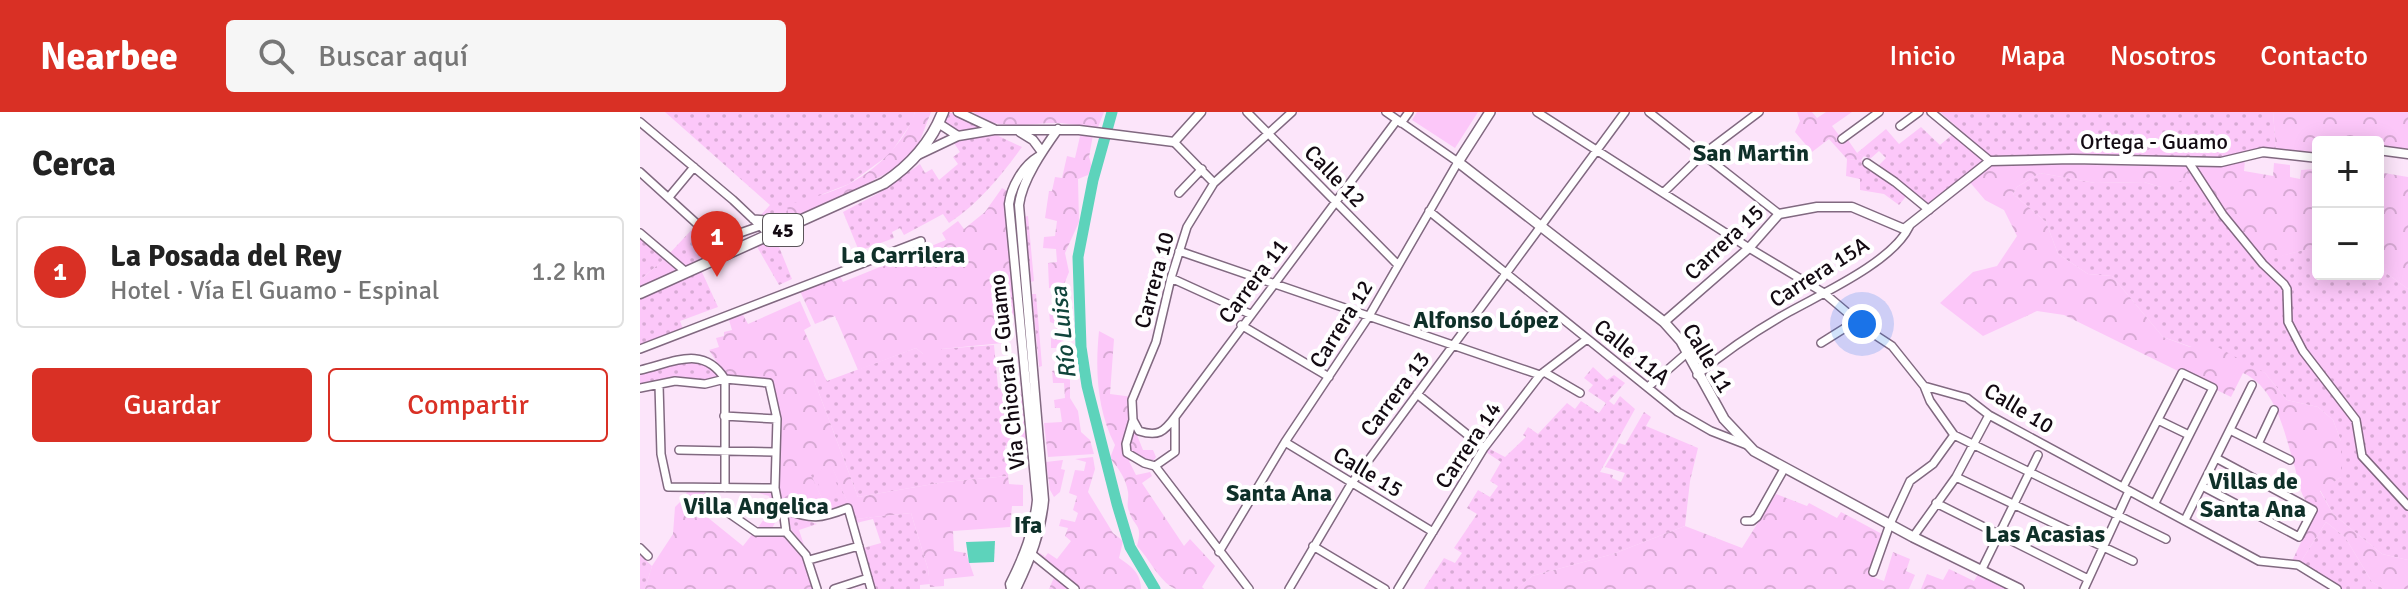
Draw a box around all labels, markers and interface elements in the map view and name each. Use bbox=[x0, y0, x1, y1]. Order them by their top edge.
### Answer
search box bbox=[226, 20, 786, 92]
text: Nearbee bbox=[40, 33, 178, 80]
icon: search bbox=[254, 34, 298, 78]
text: Buscar aquí bbox=[318, 38, 468, 75]
text: Inicio bbox=[1889, 39, 1956, 73]
text: Mapa bbox=[2000, 39, 2066, 73]
text: Nosotros bbox=[2110, 39, 2216, 73]
text: Contacto bbox=[2260, 39, 2368, 73]
street label: Ortega - Guamo bbox=[2080, 128, 2228, 155]
map controls bbox=[2312, 136, 2384, 280]
button: + bbox=[2312, 136, 2384, 208]
district label: San Martin bbox=[1693, 138, 1809, 168]
street label: Calle 12 bbox=[1299, 139, 1371, 213]
text: Cerca bbox=[32, 143, 116, 185]
street label: Carrera 15 bbox=[1679, 198, 1769, 286]
button: − bbox=[2312, 208, 2384, 280]
pin: 1 bbox=[691, 211, 743, 277]
road number: 45 bbox=[763, 214, 803, 246]
street label: Carrera 10 bbox=[1128, 229, 1180, 331]
street label: Carrera 15A bbox=[1764, 231, 1874, 313]
street label: Carrera 11 bbox=[1212, 233, 1294, 329]
text: La Posada del Rey bbox=[110, 238, 342, 275]
district label: La Carrilera bbox=[841, 240, 965, 270]
text: 1 bbox=[53, 256, 67, 288]
text: 1.2 km bbox=[532, 256, 606, 288]
street label: Vía Chicoral - Guamo bbox=[983, 273, 1031, 471]
text: Hotel · Vía El Guamo - Espinal bbox=[110, 275, 439, 307]
street label: Carrera 12 bbox=[1303, 275, 1379, 373]
water label: Río Luisa bbox=[1043, 284, 1083, 381]
your location bbox=[1842, 304, 1882, 344]
district label: Alfonso López bbox=[1413, 305, 1559, 335]
street label: Calle 11A bbox=[1589, 313, 1676, 391]
street label: Calle 11 bbox=[1677, 318, 1739, 398]
street label: Carrera 13 bbox=[1354, 346, 1436, 442]
button: Guardar bbox=[32, 368, 312, 442]
button: Compartir bbox=[328, 368, 608, 442]
street label: Calle 10 bbox=[1979, 377, 2059, 439]
street label: Carrera 14 bbox=[1429, 396, 1507, 493]
street label: Calle 15 bbox=[1328, 441, 1408, 503]
district label: Villas de Santa Ana bbox=[2200, 466, 2306, 524]
district label: Santa Ana bbox=[1226, 478, 1332, 508]
district label: Villa Angelica bbox=[683, 491, 829, 521]
district label: Ifa bbox=[1014, 510, 1042, 540]
district label: Las Acasias bbox=[1985, 519, 2106, 549]

